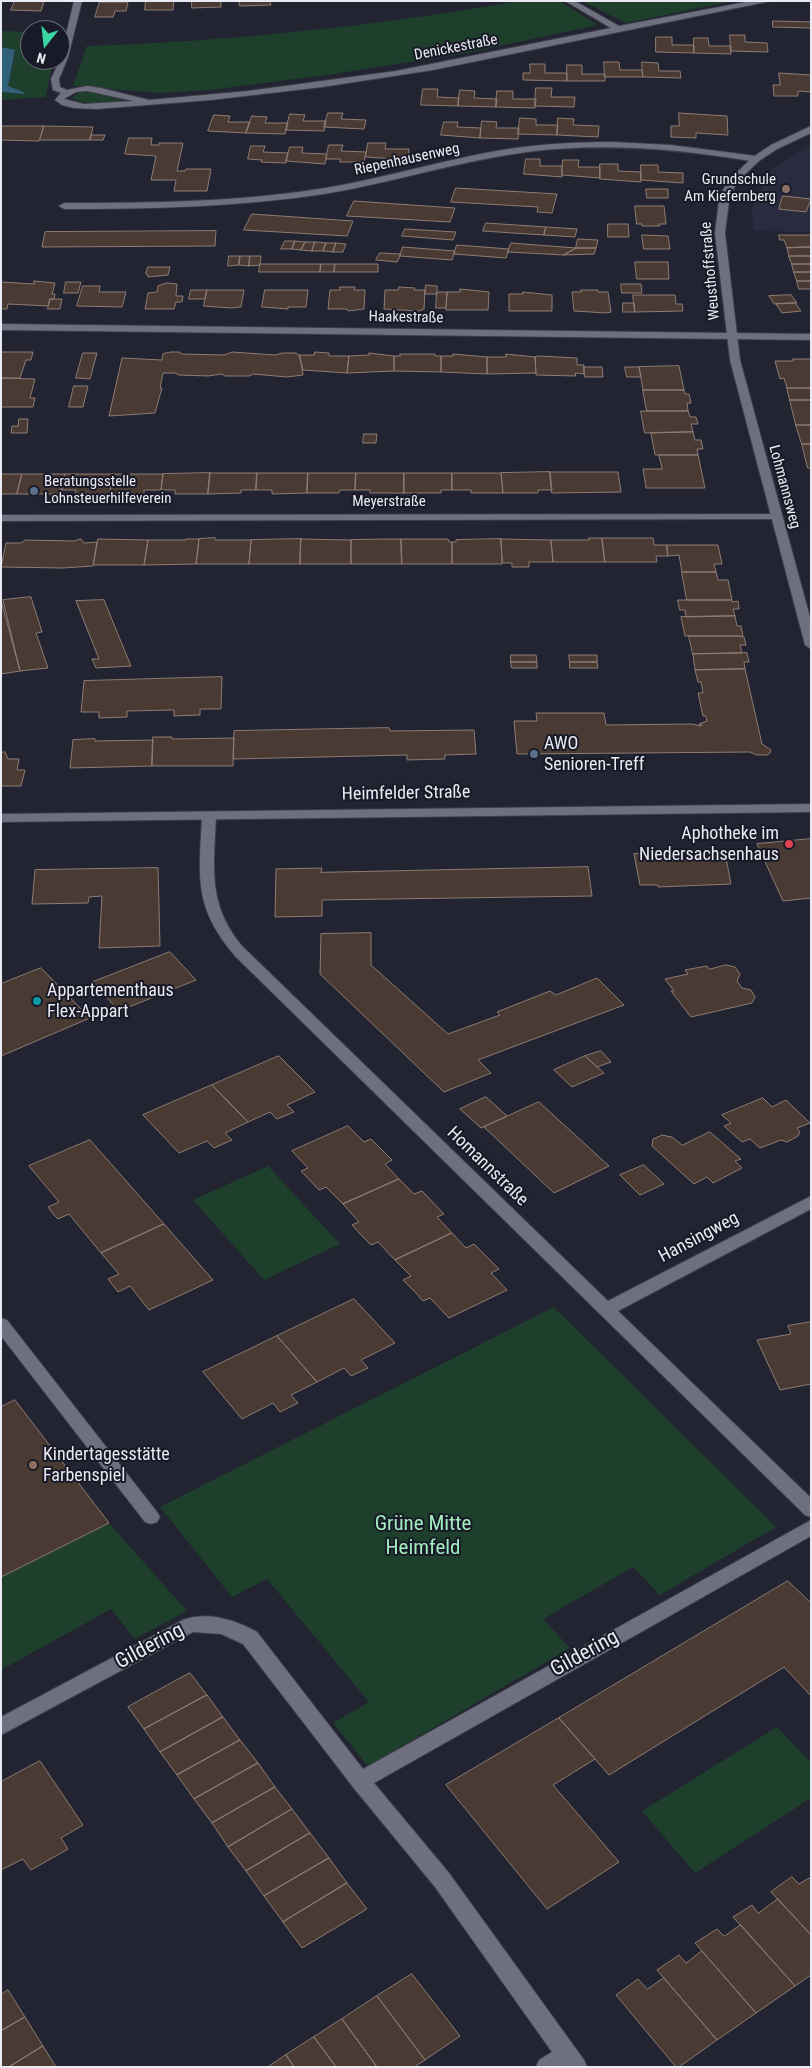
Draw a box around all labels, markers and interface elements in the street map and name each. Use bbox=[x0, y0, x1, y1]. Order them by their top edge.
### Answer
north arrow bbox=[20, 20, 70, 70]
street label: Denickestraße bbox=[413, 31, 499, 65]
text: N bbox=[35, 50, 47, 67]
street label: Riepenhausenweg bbox=[353, 140, 461, 180]
place label: Grundschule Am Kiefernberg bbox=[684, 171, 776, 206]
marker: Grundschule Am Kiefernberg bbox=[780, 183, 792, 195]
street label: Weusthoffstraße bbox=[698, 221, 724, 321]
street label: Haakestraße bbox=[368, 308, 444, 328]
street label: Lohmannsweg bbox=[764, 443, 804, 531]
place label: Beratungsstelle Lohnsteuerhilfeverein bbox=[44, 473, 171, 508]
marker: Beratungsstelle Lohnsteuerhilfeverein bbox=[28, 485, 40, 497]
street label: Meyerstraße bbox=[352, 493, 426, 511]
place label: AWO Senioren-Treff bbox=[544, 733, 644, 776]
marker: AWO Senioren-Treff bbox=[528, 748, 540, 760]
street label: Heimfelder Straße bbox=[342, 782, 470, 806]
place label: Aphotheke im Niedersachsenhaus bbox=[639, 823, 779, 866]
marker: Aphotheke im Niedersachsenhaus bbox=[783, 838, 795, 850]
place label: Appartementhaus Flex-Appart bbox=[47, 980, 174, 1022]
marker: Appartementhaus Flex-Appart bbox=[31, 995, 43, 1007]
street label: Homannstraße bbox=[442, 1123, 532, 1211]
street label: Hansingweg bbox=[655, 1208, 743, 1268]
place label: Kindertagesstätte Farbenspiel bbox=[43, 1444, 170, 1486]
marker: Kindertagesstätte Farbenspiel bbox=[27, 1459, 39, 1471]
park label: Grüne Mitte Heimfeld bbox=[375, 1512, 471, 1562]
street label: Gildering bbox=[111, 1618, 189, 1676]
street label: Gildering bbox=[547, 1625, 623, 1683]

